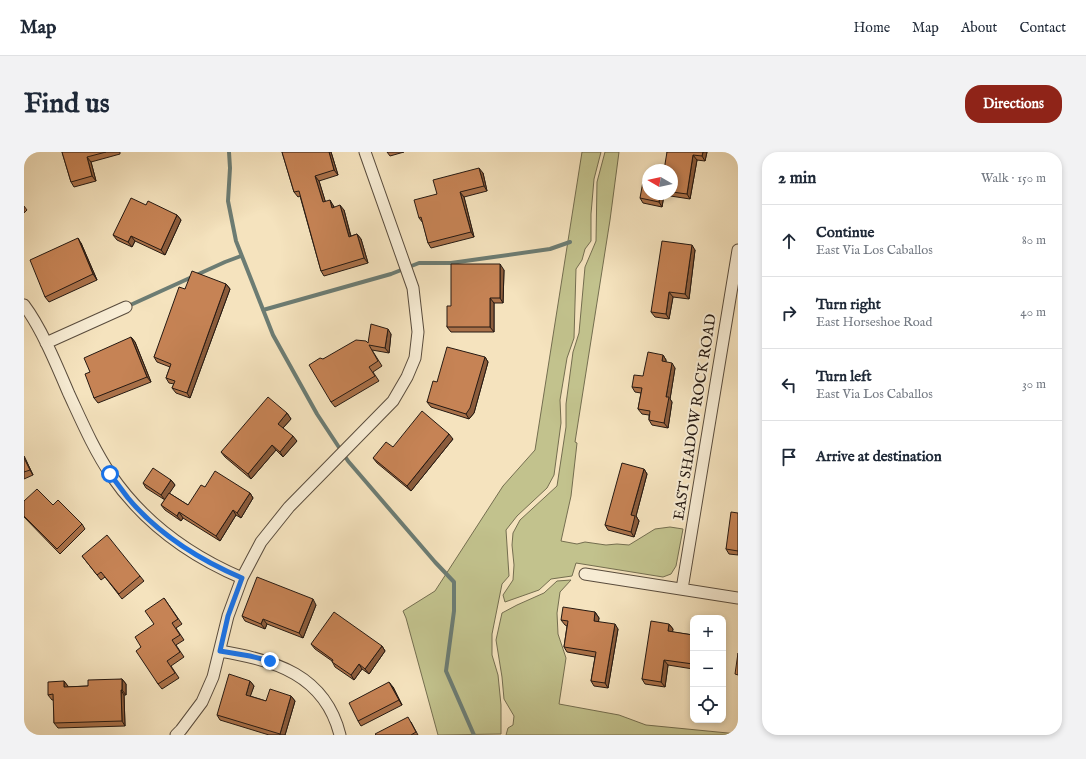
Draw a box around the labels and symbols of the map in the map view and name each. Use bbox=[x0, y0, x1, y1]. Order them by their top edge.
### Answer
north arrow bbox=[642, 164, 678, 200]
street label: EAST SHADOW ROCK ROAD bbox=[669, 312, 721, 522]
route start bbox=[101, 465, 119, 483]
route end bbox=[261, 652, 279, 670]

